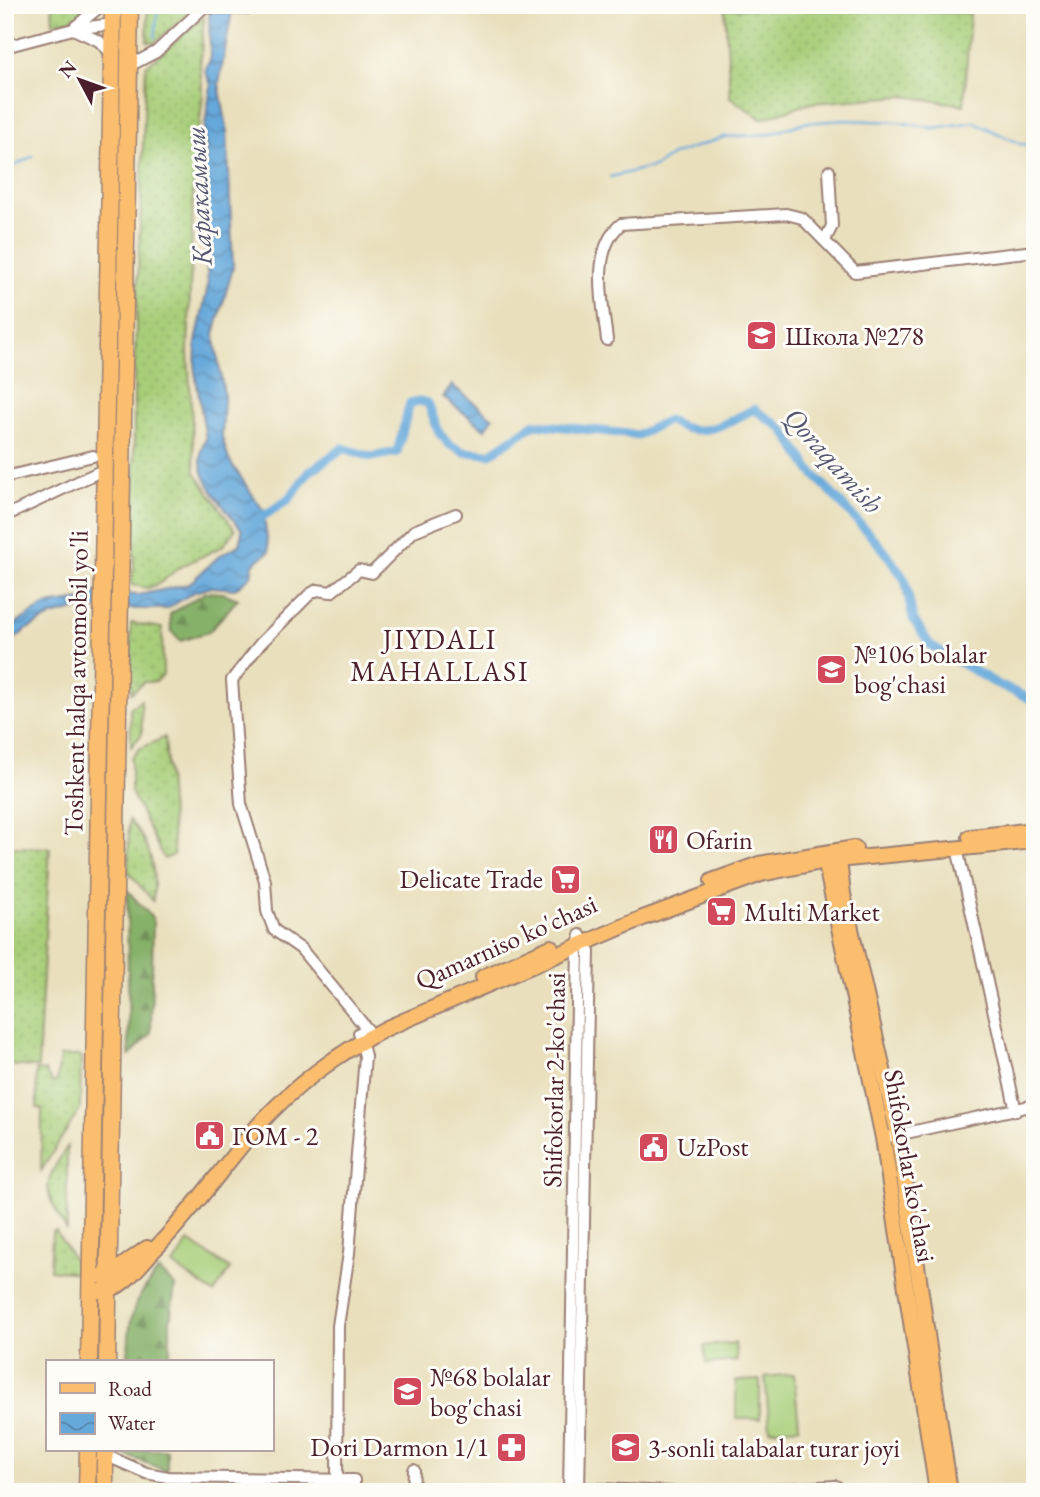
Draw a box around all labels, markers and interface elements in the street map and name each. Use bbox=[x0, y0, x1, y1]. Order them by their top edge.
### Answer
north arrow bbox=[46, 46, 116, 116]
text: N bbox=[53, 55, 82, 83]
water label: Каракамыш bbox=[176, 125, 220, 268]
school or university icon: Школа №278 bbox=[745, 319, 779, 353]
place label: Школа №278 bbox=[785, 319, 924, 353]
water label: Qoraqamish bbox=[776, 399, 891, 522]
street label: Toshkent halqa avtomobil yo'li bbox=[56, 530, 96, 836]
district label: JIYDALI MAHALLASI bbox=[350, 621, 530, 689]
place label: №106 bolalar bog'chasi bbox=[854, 637, 987, 701]
school or university icon: №106 bolalar bog'chasi bbox=[814, 652, 848, 686]
restaurant icon: Ofarin bbox=[646, 823, 680, 857]
place label: Ofarin bbox=[686, 823, 753, 857]
place label: Delicate Trade bbox=[399, 862, 543, 896]
supermarket icon: Delicate Trade bbox=[549, 862, 583, 896]
street label: Qamarniso ko'chasi bbox=[410, 887, 602, 997]
supermarket icon: Multi Market bbox=[704, 895, 738, 929]
place label: Multi Market bbox=[744, 895, 880, 929]
street label: Shifokorlar 2-ko'chasi bbox=[535, 972, 573, 1188]
street label: Shifokorlar ko'chasi bbox=[876, 1067, 944, 1265]
public building icon: ГОМ - 2 bbox=[192, 1119, 226, 1153]
place label: ГОМ - 2 bbox=[232, 1119, 319, 1153]
public building icon: UzPost bbox=[637, 1130, 671, 1164]
place label: UzPost bbox=[677, 1130, 748, 1164]
legend bbox=[46, 1360, 273, 1452]
place label: №68 bolalar bog'chasi bbox=[430, 1360, 551, 1424]
text: Road bbox=[108, 1375, 152, 1402]
school or university icon: №68 bolalar bog'chasi bbox=[390, 1375, 424, 1409]
text: Water bbox=[108, 1409, 155, 1436]
place label: Dori Darmon 1/1 bbox=[310, 1430, 489, 1464]
pharmacy icon: Dori Darmon 1/1 bbox=[495, 1430, 529, 1464]
school or university icon: 3-sonli talabalar turar joyi bbox=[608, 1431, 642, 1465]
place label: 3-sonli talabalar turar joyi bbox=[648, 1431, 900, 1465]

